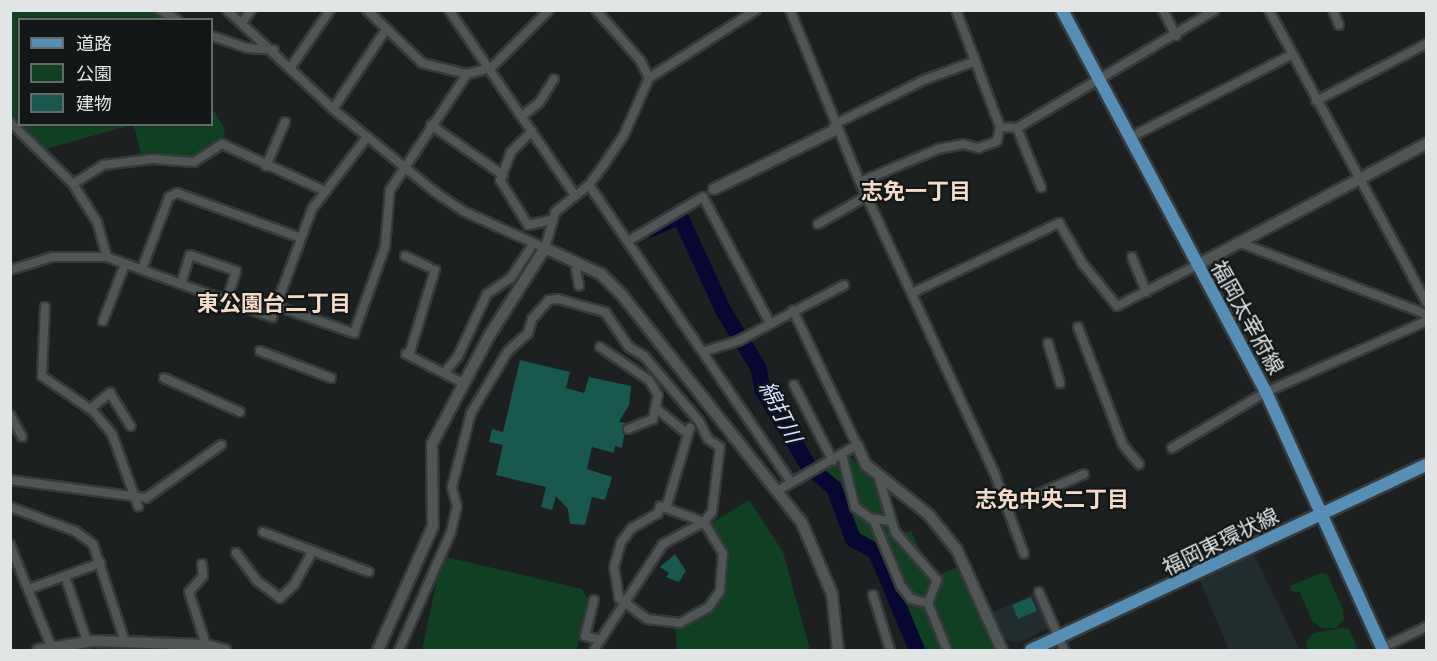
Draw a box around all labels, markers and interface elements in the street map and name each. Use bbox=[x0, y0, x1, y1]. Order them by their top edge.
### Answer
legend bbox=[18, 18, 213, 126]
text: 道路 bbox=[76, 30, 112, 57]
text: 公園 bbox=[76, 60, 112, 87]
text: 建物 bbox=[76, 90, 112, 117]
district label: 志免一丁目 bbox=[861, 179, 971, 205]
street label: 福岡太宰府線 bbox=[1206, 256, 1290, 378]
district label: 東公園台二丁目 bbox=[197, 291, 351, 317]
water label: 綿打川 bbox=[753, 377, 807, 447]
district label: 志免中央二丁目 bbox=[975, 487, 1129, 513]
street label: 福岡東環状線 bbox=[1158, 502, 1282, 580]

